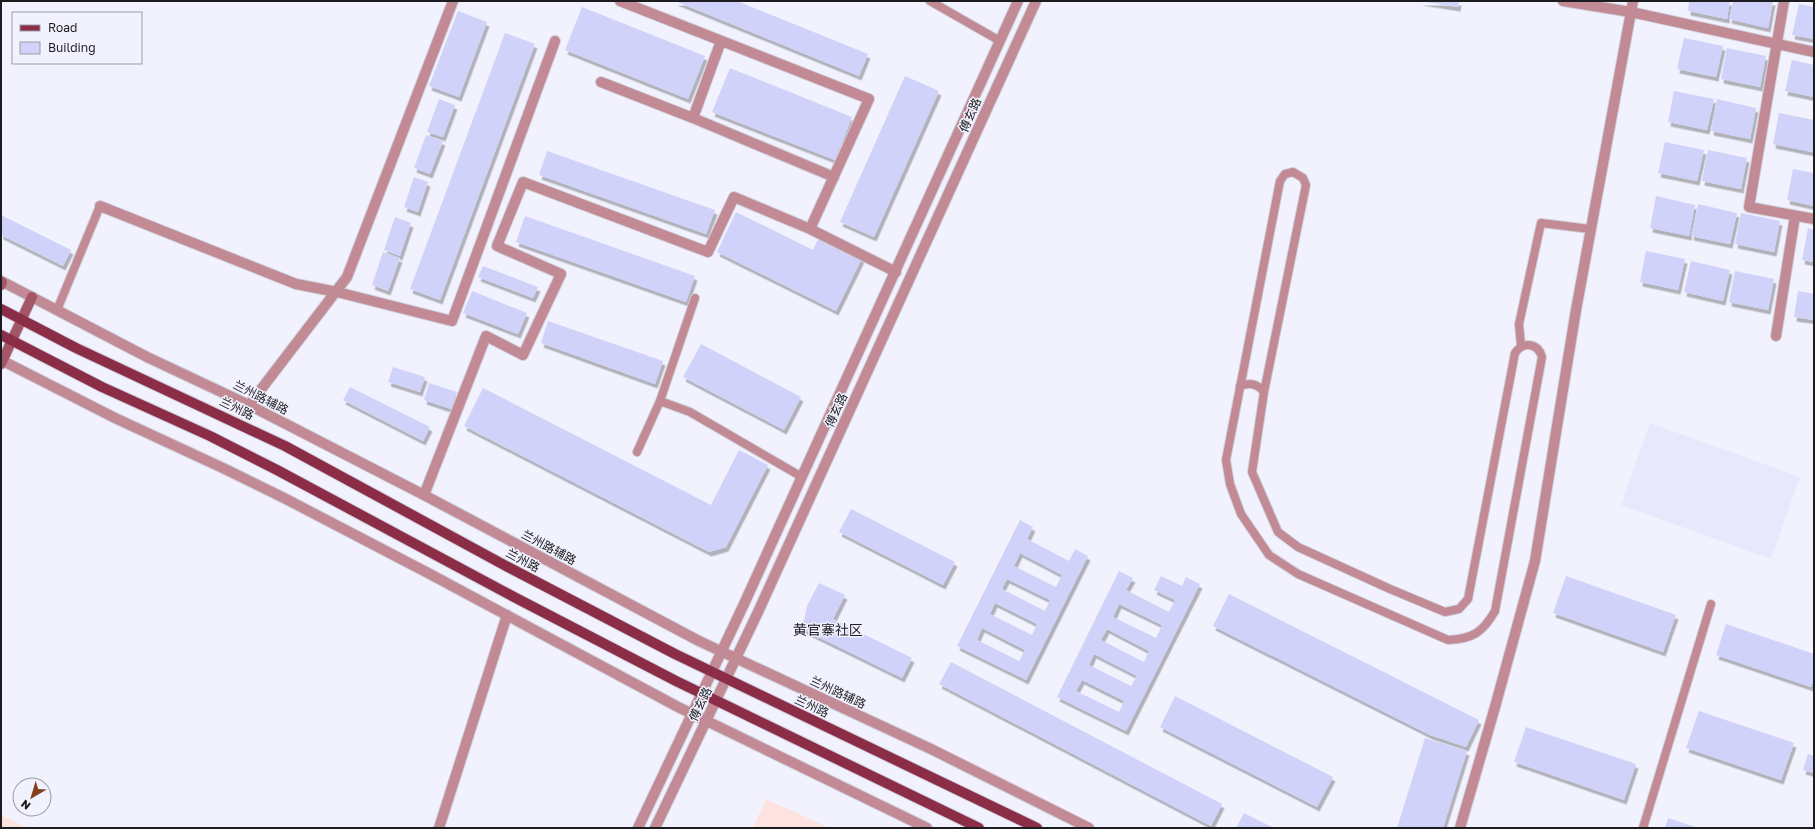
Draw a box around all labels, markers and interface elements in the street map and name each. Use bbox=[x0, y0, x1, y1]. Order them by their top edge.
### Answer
legend bbox=[12, 12, 142, 64]
text: Road bbox=[48, 20, 77, 35]
text: Building bbox=[48, 40, 96, 55]
street label: 傅玄路 bbox=[956, 95, 984, 135]
street label: 兰州路辅路 bbox=[231, 377, 291, 417]
street label: 傅玄路 bbox=[822, 391, 850, 429]
street label: 兰州路 bbox=[218, 394, 256, 422]
street label: 兰州路辅路 bbox=[519, 527, 579, 567]
street label: 兰州路 bbox=[504, 545, 542, 575]
district label: 黄官寨社区 bbox=[793, 621, 863, 638]
street label: 兰州路辅路 bbox=[808, 673, 868, 711]
street label: 傅玄路 bbox=[685, 685, 715, 723]
street label: 兰州路 bbox=[793, 692, 831, 720]
north arrow bbox=[12, 777, 52, 817]
text: N bbox=[18, 798, 33, 813]

